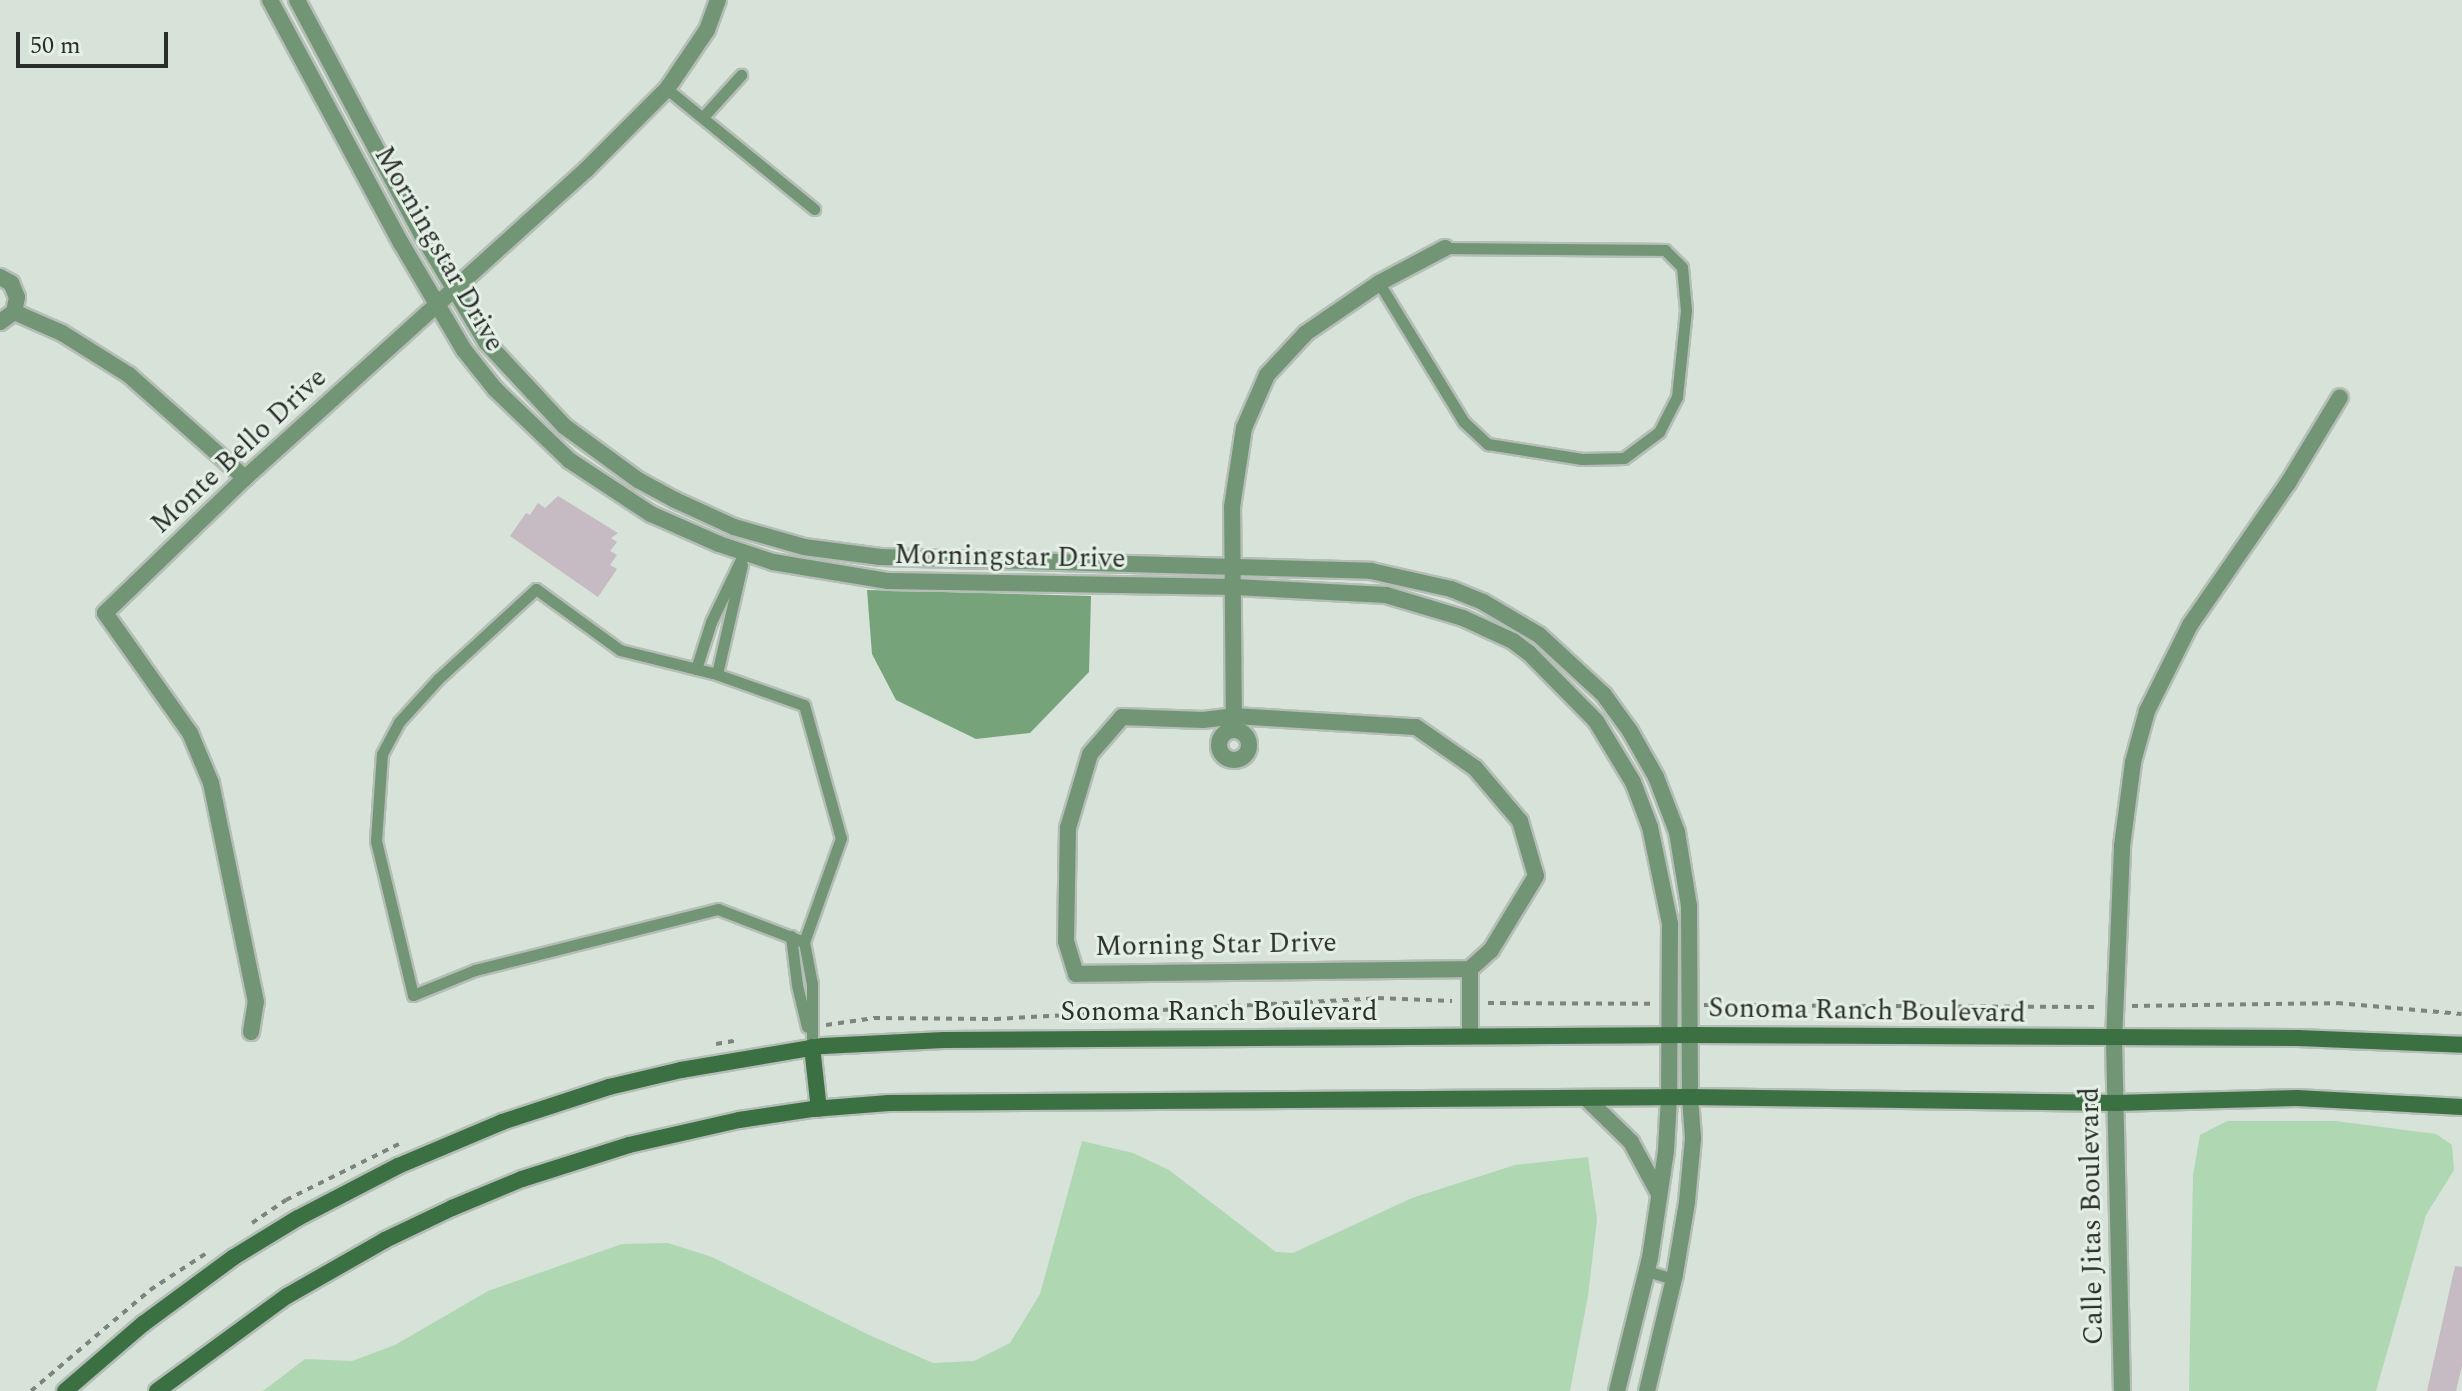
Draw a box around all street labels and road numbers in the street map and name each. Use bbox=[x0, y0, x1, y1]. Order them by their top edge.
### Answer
street label: Morningstar Drive bbox=[367, 140, 511, 358]
street label: Monte Bello Drive bbox=[144, 361, 334, 541]
street label: Morningstar Drive bbox=[894, 538, 1126, 576]
street label: Morning Star Drive bbox=[1095, 926, 1337, 964]
street label: Sonoma Ranch Boulevard bbox=[1708, 991, 2026, 1031]
street label: Sonoma Ranch Boulevard bbox=[1060, 995, 1378, 1029]
street label: Calle Jitas Boulevard bbox=[2073, 1087, 2111, 1345]

